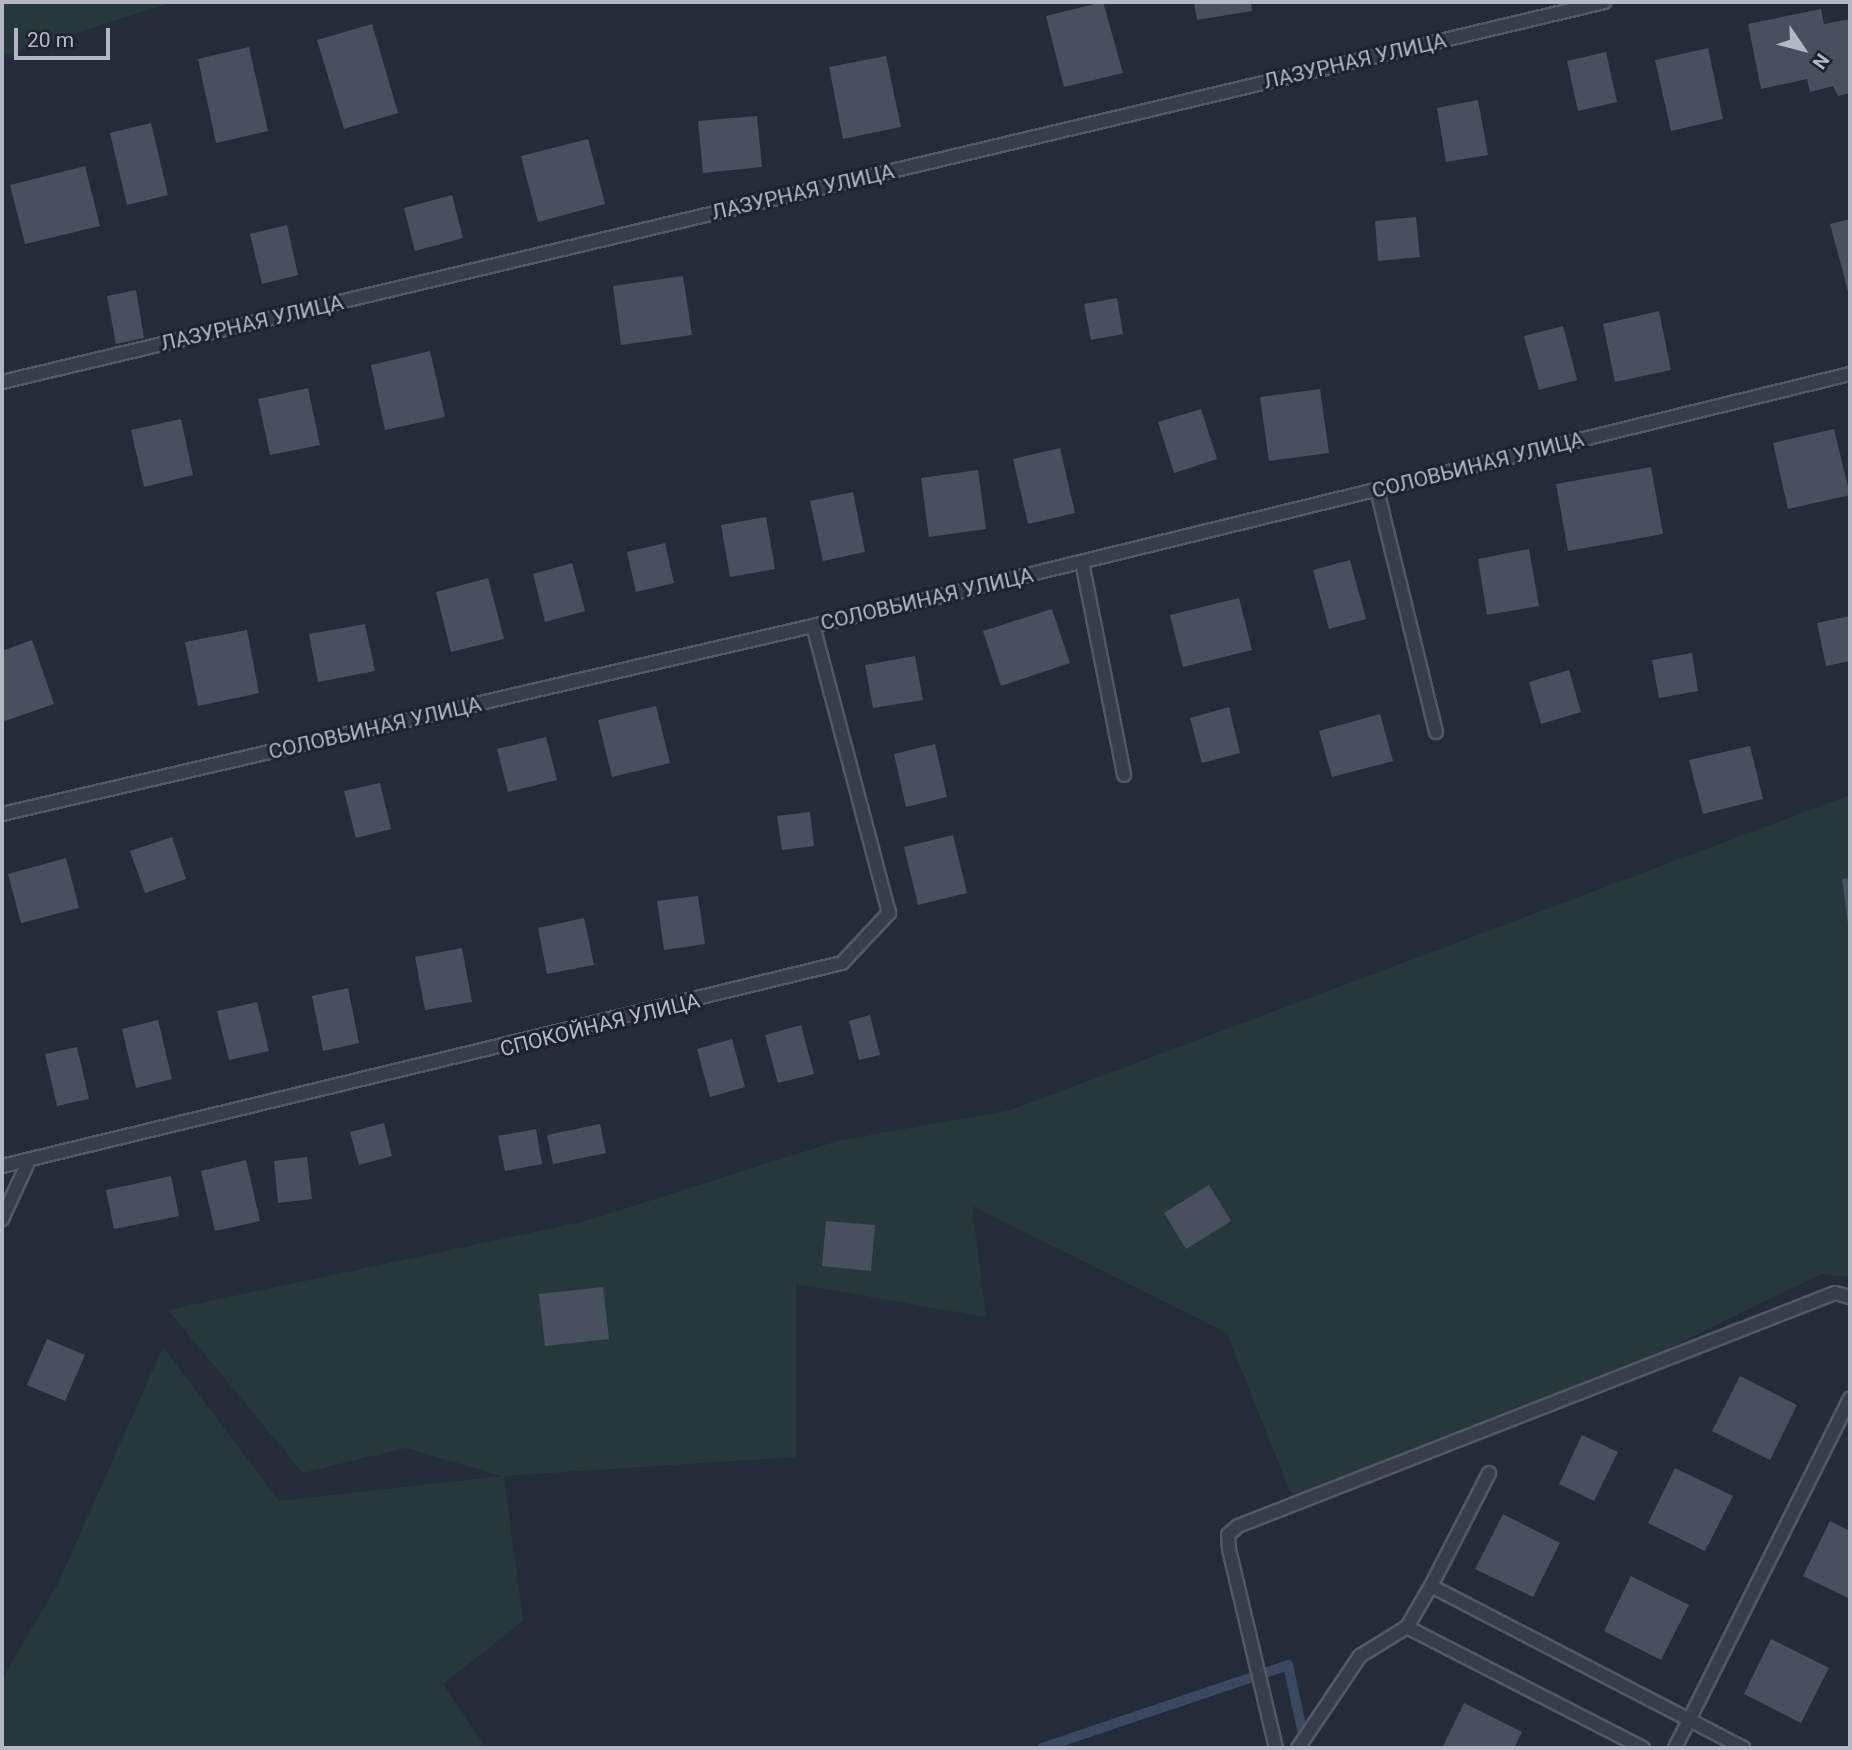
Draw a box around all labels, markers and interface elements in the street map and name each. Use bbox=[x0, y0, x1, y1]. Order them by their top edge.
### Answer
scale bar bbox=[18, 14, 114, 58]
north arrow bbox=[1768, 14, 1838, 84]
text: 20 m bbox=[27, 28, 74, 52]
street label: ЛАЗУРНАЯ УЛИЦА bbox=[1261, 28, 1449, 94]
text: N bbox=[1807, 49, 1834, 73]
street label: ЛАЗУРНАЯ УЛИЦА bbox=[709, 159, 897, 225]
street label: ЛАЗУРНАЯ УЛИЦА bbox=[158, 290, 346, 356]
street label: СОЛОВЬИНАЯ УЛИЦА bbox=[1369, 426, 1587, 504]
street label: СОЛОВЬИНАЯ УЛИЦА bbox=[818, 562, 1036, 636]
street label: СОЛОВЬИНАЯ УЛИЦА bbox=[266, 691, 484, 765]
street label: СПОКОЙНАЯ УЛИЦА bbox=[498, 988, 702, 1062]

